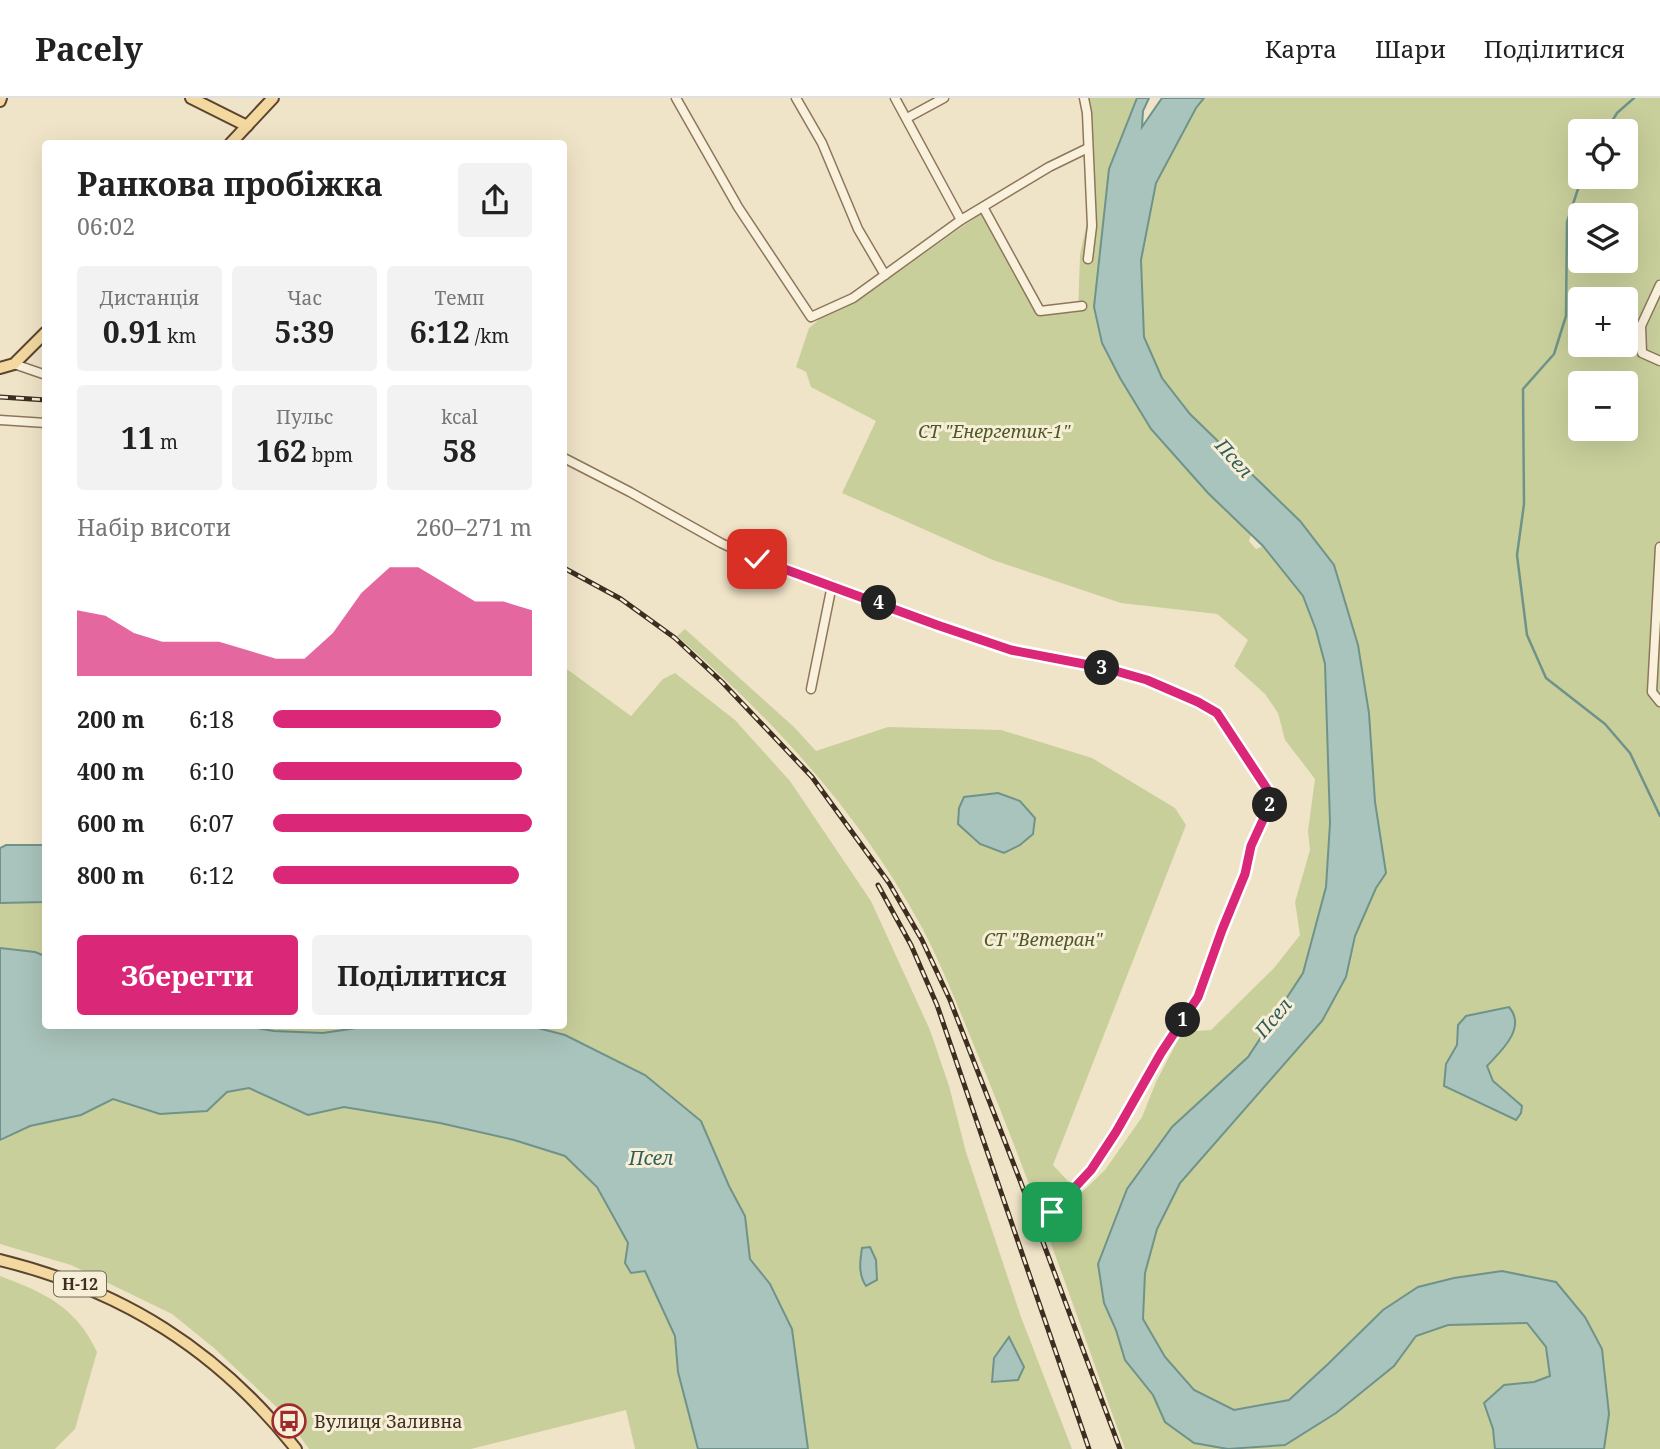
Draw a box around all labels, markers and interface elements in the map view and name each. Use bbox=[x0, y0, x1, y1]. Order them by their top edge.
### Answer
text: Pacely bbox=[35, 26, 143, 71]
text: Карта bbox=[1265, 32, 1337, 65]
text: Шари bbox=[1375, 32, 1446, 65]
text: Поділитися bbox=[1484, 32, 1625, 65]
map controls bbox=[1568, 119, 1638, 441]
button: locate bbox=[1568, 119, 1638, 189]
text: Ранкова пробіжка bbox=[77, 162, 383, 205]
button: share bbox=[458, 163, 532, 237]
button: layers bbox=[1568, 203, 1638, 273]
text: 06:02 bbox=[77, 210, 135, 242]
text: Дистанція bbox=[100, 285, 199, 311]
text: Час bbox=[287, 285, 322, 311]
text: Темп bbox=[434, 285, 485, 311]
button: + bbox=[1568, 287, 1638, 357]
text: 0.91 bbox=[103, 311, 162, 352]
text: 5:39 bbox=[275, 311, 334, 352]
text: 6:12 bbox=[410, 311, 470, 352]
text: km bbox=[162, 323, 196, 349]
text: /km bbox=[470, 323, 509, 349]
button: − bbox=[1568, 371, 1638, 441]
text: Пульс bbox=[276, 404, 333, 430]
text: kcal bbox=[441, 404, 478, 430]
text: 11 bbox=[121, 417, 155, 458]
park label: СТ "Енергетик-1" bbox=[918, 419, 1072, 443]
text: m bbox=[155, 429, 178, 455]
text: 162 bbox=[256, 430, 307, 471]
text: 58 bbox=[443, 430, 476, 471]
water label: Псел bbox=[1209, 432, 1259, 483]
text: bpm bbox=[307, 442, 353, 468]
text: Набір висоти bbox=[77, 511, 231, 543]
text: 260–271 m bbox=[416, 511, 532, 543]
pin bbox=[727, 529, 787, 589]
icon: check bbox=[738, 540, 776, 578]
pin: 4 bbox=[862, 586, 896, 620]
text: 4 bbox=[873, 589, 884, 615]
pin: 3 bbox=[1084, 650, 1120, 686]
text: 3 bbox=[1096, 654, 1107, 680]
text: 200 m bbox=[77, 703, 145, 735]
text: 6:18 bbox=[189, 703, 234, 735]
text: 400 m bbox=[77, 755, 145, 787]
text: 6:10 bbox=[189, 755, 234, 787]
pin: 2 bbox=[1252, 788, 1288, 822]
text: 2 bbox=[1264, 791, 1275, 817]
text: 600 m bbox=[77, 807, 145, 839]
text: 6:07 bbox=[189, 807, 234, 839]
text: 800 m bbox=[77, 859, 145, 891]
text: 6:12 bbox=[189, 859, 234, 891]
park label: СТ "Ветеран" bbox=[984, 927, 1104, 951]
button: Зберегти bbox=[77, 935, 298, 1015]
button: Поділитися bbox=[312, 935, 532, 1015]
water label: Псел bbox=[1248, 993, 1297, 1044]
pin: 1 bbox=[1166, 1002, 1200, 1038]
text: 1 bbox=[1177, 1006, 1188, 1032]
water label: Псел bbox=[628, 1145, 673, 1171]
pin bbox=[1022, 1182, 1082, 1242]
icon: arrive bbox=[1033, 1193, 1071, 1231]
road number: Н-12 bbox=[54, 1272, 106, 1296]
bus stop icon: Вулиця Заливна bbox=[270, 1402, 308, 1440]
place label: Вулиця Заливна bbox=[314, 1409, 462, 1433]

